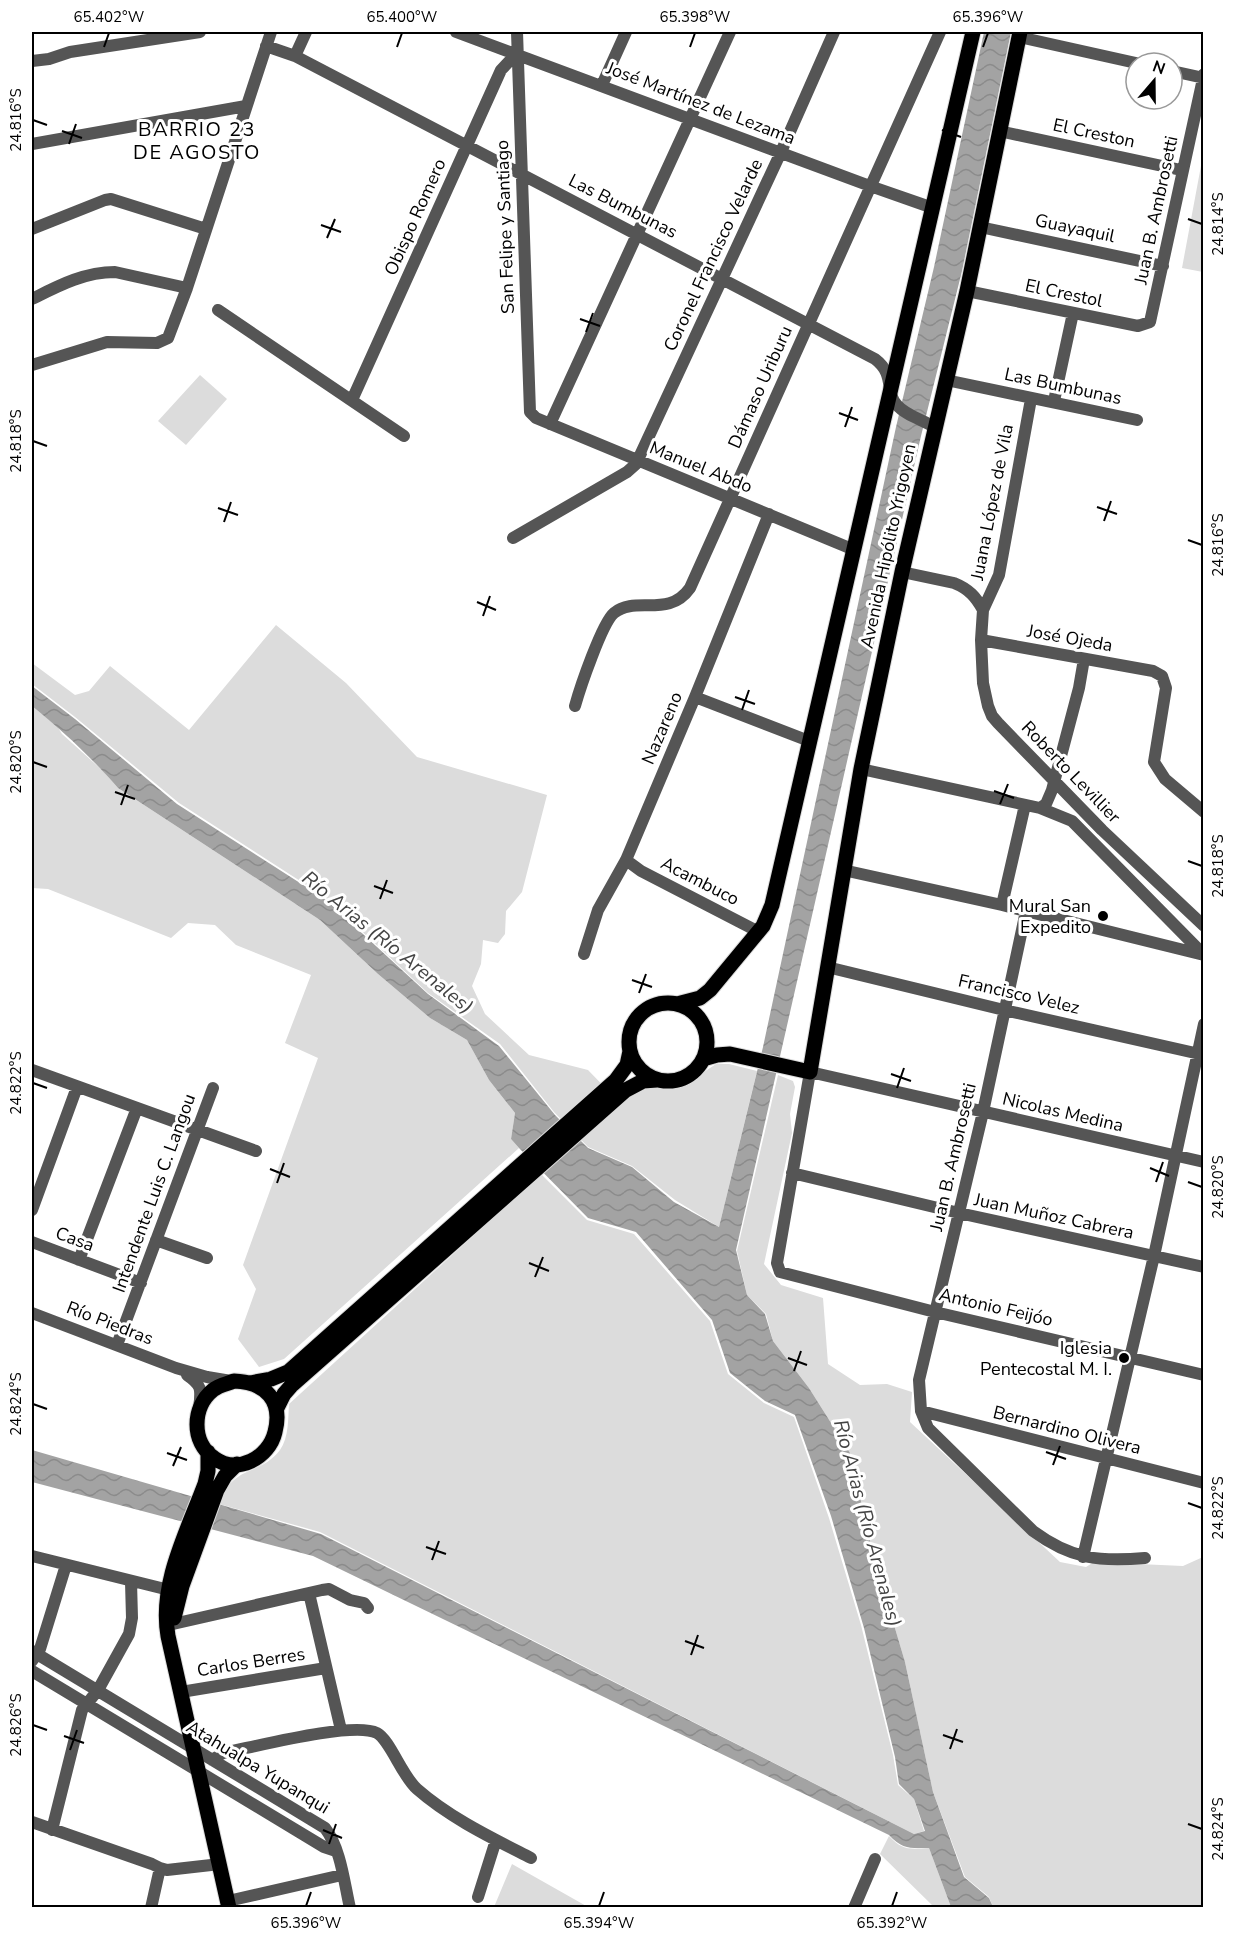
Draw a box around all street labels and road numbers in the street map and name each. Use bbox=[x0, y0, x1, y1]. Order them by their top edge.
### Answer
street label: José Martínez de Lezama bbox=[602, 56, 799, 150]
street label: El Creston bbox=[1051, 113, 1137, 153]
street label: Juan B. Ambrosetti bbox=[1128, 134, 1183, 287]
street label: San Felipe y Santiago bbox=[490, 140, 520, 314]
street label: Obispo Romero bbox=[379, 155, 451, 279]
street label: Coronel Francisco Velarde bbox=[658, 155, 768, 355]
street label: Las Bumbunas bbox=[564, 168, 682, 244]
street label: Guayaquil bbox=[1033, 208, 1118, 248]
street label: El Crestol bbox=[1023, 273, 1106, 313]
street label: Dámaso Uriburu bbox=[722, 322, 798, 452]
street label: Las Bumbunas bbox=[1002, 362, 1124, 410]
street label: Juana López de Vila bbox=[965, 422, 1019, 583]
street label: Manuel Abdo bbox=[646, 435, 756, 499]
street label: Avenida Hipólito Yrigoyen bbox=[855, 442, 921, 650]
street label: José Ojeda bbox=[1024, 619, 1115, 657]
street label: Nazareno bbox=[636, 688, 688, 768]
street label: Roberto Levillier bbox=[1016, 716, 1126, 829]
street label: Acambuco bbox=[657, 851, 743, 911]
street label: Francisco Velez bbox=[956, 968, 1082, 1020]
street label: Juan B. Ambrosetti bbox=[924, 1081, 982, 1234]
street label: Nicolas Medina bbox=[1000, 1086, 1126, 1138]
street label: Intendente Luis C. Langou bbox=[107, 1090, 201, 1296]
street label: Juan Muñoz Cabrera bbox=[971, 1187, 1136, 1245]
street label: Casa bbox=[52, 1221, 98, 1257]
street label: Antonio Feijóo bbox=[937, 1282, 1055, 1332]
street label: Río Piedras bbox=[63, 1295, 157, 1351]
street label: Bernardino Olivera bbox=[990, 1400, 1144, 1460]
street label: Carlos Berres bbox=[195, 1642, 307, 1682]
street label: Atahualpa Yupanqui bbox=[182, 1715, 334, 1819]

